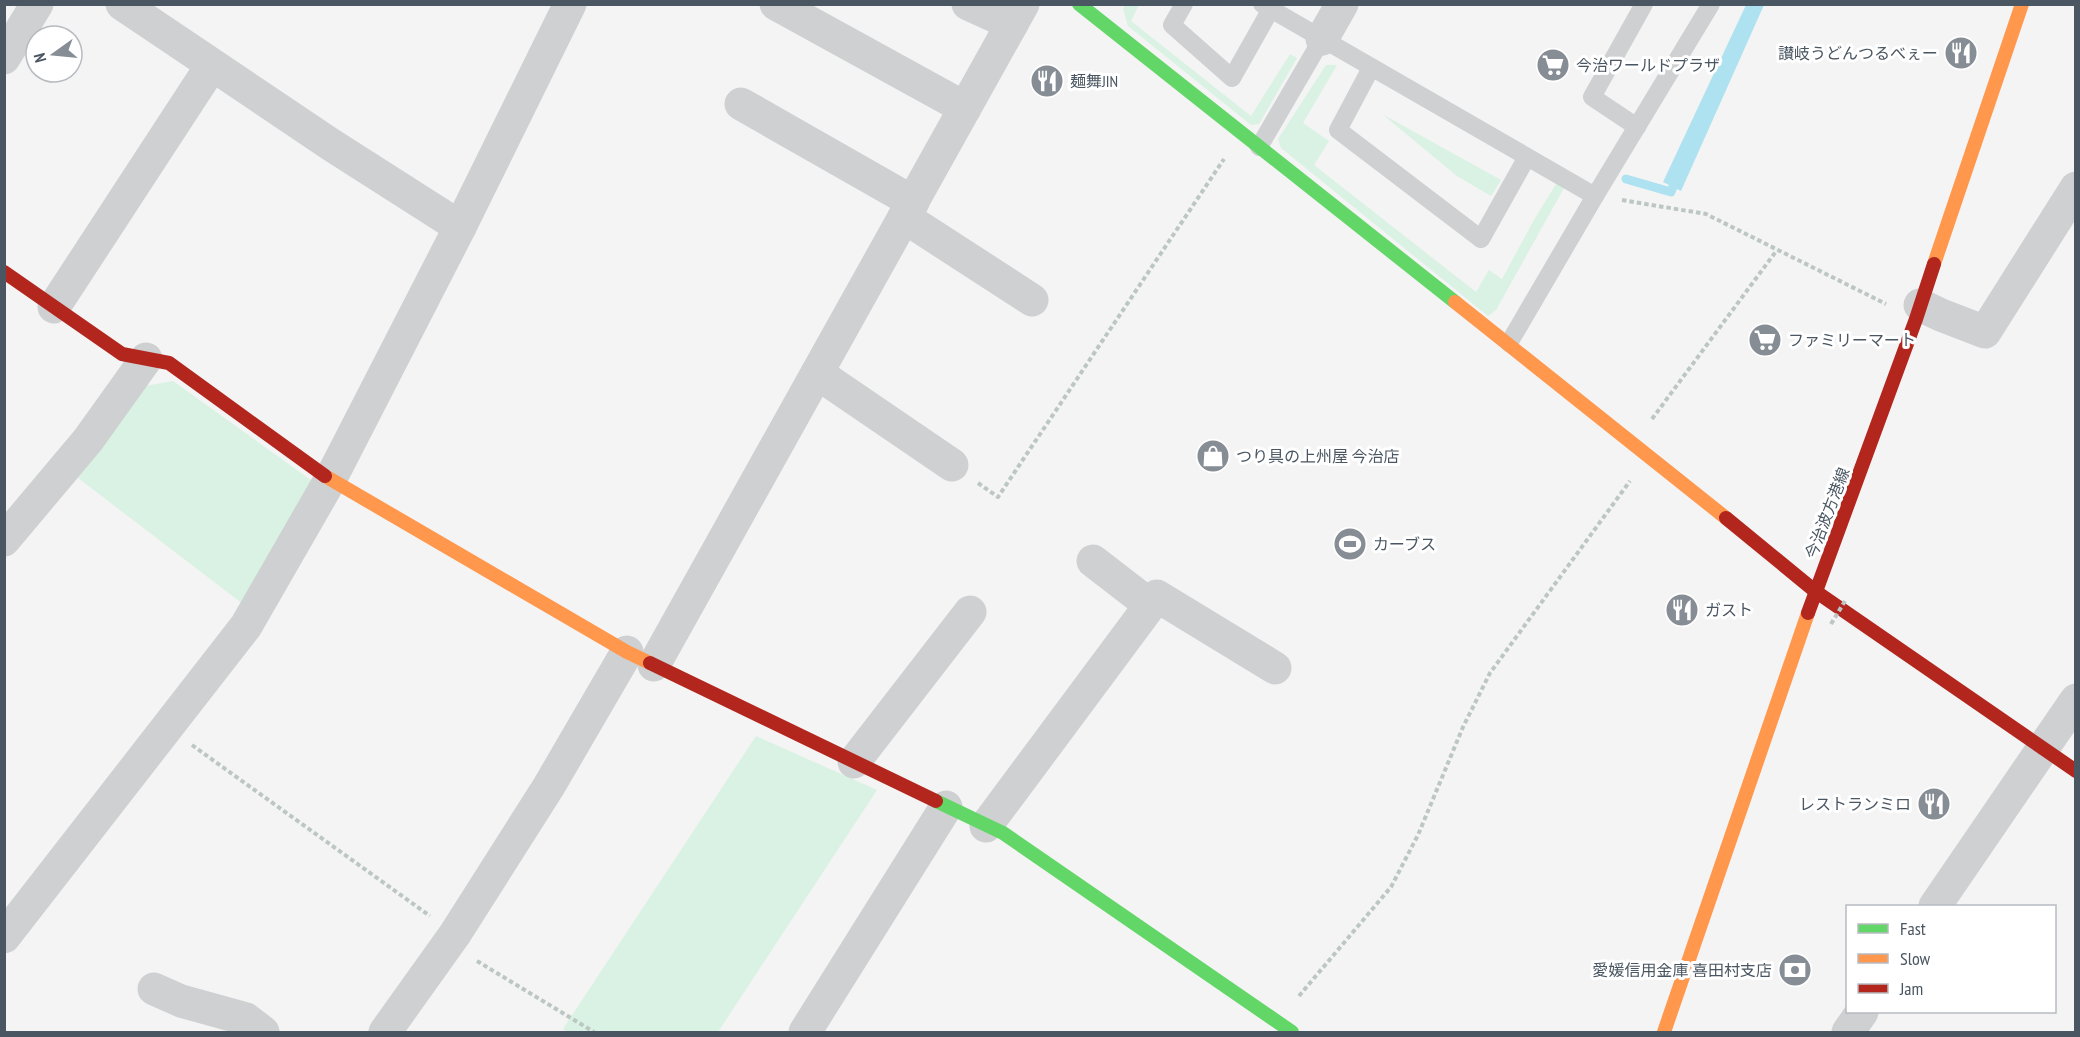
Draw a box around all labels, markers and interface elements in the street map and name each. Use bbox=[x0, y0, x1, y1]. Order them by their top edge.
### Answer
north arrow bbox=[24, 24, 84, 84]
restaurant icon: 讃岐うどんつるべぇー bbox=[1943, 35, 1979, 71]
place label: 讃岐うどんつるべぇー bbox=[1778, 43, 1938, 63]
supermarket icon: 今治ワールドプラザ bbox=[1535, 47, 1571, 83]
text: N bbox=[29, 51, 50, 65]
place label: 今治ワールドプラザ bbox=[1576, 55, 1720, 75]
restaurant icon: 麺舞JIN bbox=[1029, 63, 1065, 99]
place label: 麺舞JIN bbox=[1070, 71, 1118, 91]
supermarket icon: ファミリーマート bbox=[1747, 322, 1783, 358]
place label: ファミリーマート bbox=[1788, 330, 1916, 350]
shop icon: つり具の上州屋 今治店 bbox=[1195, 438, 1231, 474]
place label: つり具の上州屋 今治店 bbox=[1236, 446, 1399, 466]
street label: 今治波方港線 bbox=[1800, 465, 1854, 561]
sports icon: カーブス bbox=[1332, 526, 1368, 562]
place label: カーブス bbox=[1373, 534, 1436, 554]
restaurant icon: ガスト bbox=[1664, 592, 1700, 628]
place label: ガスト bbox=[1705, 600, 1753, 620]
restaurant icon: レストランミロ bbox=[1916, 786, 1952, 822]
place label: レストランミロ bbox=[1799, 794, 1911, 814]
legend bbox=[1846, 905, 2056, 1013]
text: Fast bbox=[1900, 917, 1926, 940]
text: Slow bbox=[1900, 947, 1931, 970]
bank icon: 愛媛信用金庫 喜田村支店 bbox=[1777, 952, 1813, 988]
place label: 愛媛信用金庫 喜田村支店 bbox=[1593, 960, 1772, 980]
text: Jam bbox=[1899, 977, 1923, 1000]

